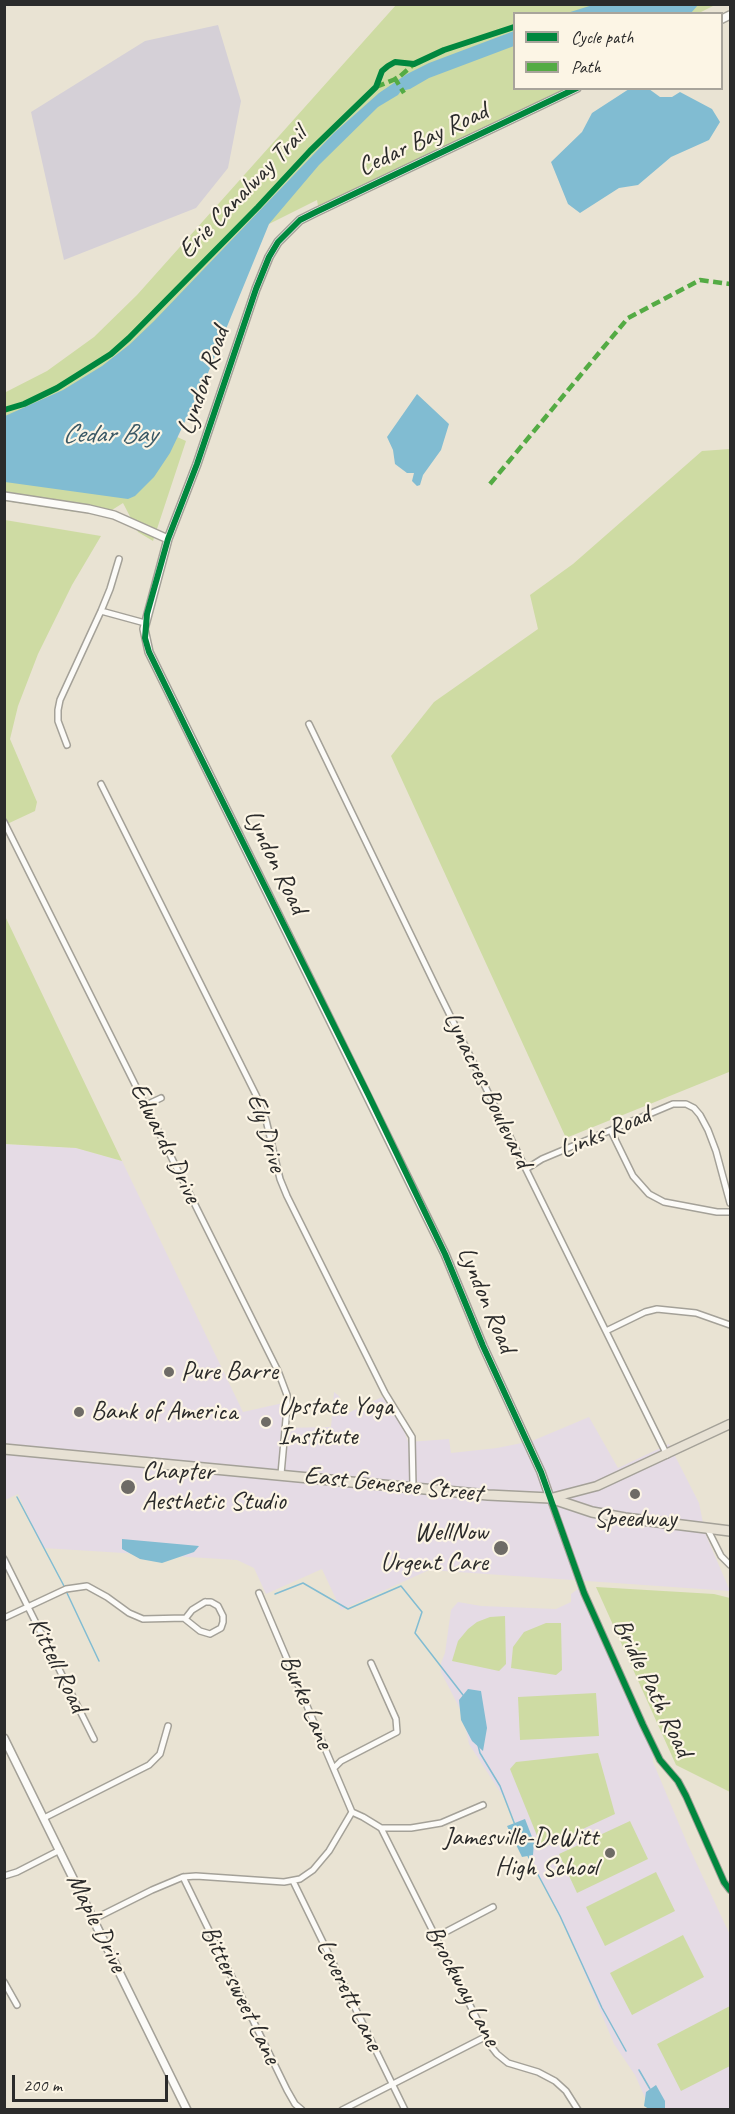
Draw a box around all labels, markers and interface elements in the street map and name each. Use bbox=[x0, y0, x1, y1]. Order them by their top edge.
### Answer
legend bbox=[513, 12, 723, 90]
text: Cycle path bbox=[571, 26, 633, 48]
text: Path bbox=[571, 56, 601, 78]
street label: Cedar Bay Road bbox=[353, 96, 493, 184]
street label: Erie Canalway Trail bbox=[172, 120, 314, 266]
street label: Lyndon Road bbox=[171, 323, 237, 439]
water label: Cedar Bay bbox=[62, 419, 156, 451]
street label: Lyndon Road bbox=[236, 805, 314, 919]
street label: Lynacres Boulevard bbox=[436, 1007, 538, 1173]
street label: Edwards Drive bbox=[122, 1078, 208, 1208]
street label: Ely Drive bbox=[239, 1090, 293, 1176]
street label: Links Road bbox=[555, 1100, 655, 1166]
street label: Lyndon Road bbox=[450, 1242, 522, 1358]
place label: Pure Barre bbox=[181, 1356, 278, 1388]
marker: Pure Barre bbox=[162, 1365, 176, 1379]
place label: Upstate Yoga Institute bbox=[278, 1391, 393, 1452]
place label: Bank of America bbox=[91, 1396, 237, 1428]
marker: Bank of America bbox=[72, 1405, 86, 1419]
marker: Upstate Yoga Institute bbox=[259, 1415, 273, 1429]
place label: Chapter Aesthetic Studio bbox=[142, 1456, 286, 1518]
street label: East Genesee Street bbox=[302, 1460, 484, 1510]
marker: Chapter Aesthetic Studio bbox=[119, 1478, 137, 1496]
marker: Speedway bbox=[628, 1487, 642, 1501]
place label: Speedway bbox=[594, 1503, 676, 1535]
place label: WellNow Urgent Care bbox=[380, 1517, 488, 1578]
marker: WellNow Urgent Care bbox=[492, 1539, 510, 1557]
street label: Kittell Road bbox=[21, 1612, 93, 1718]
street label: Bridle Path Road bbox=[605, 1614, 699, 1762]
street label: Burke Lane bbox=[272, 1650, 340, 1754]
place label: Jamesville-DeWitt High School bbox=[443, 1822, 598, 1883]
marker: Jamesville-DeWitt High School bbox=[603, 1846, 617, 1860]
street label: Maple Drive bbox=[59, 1869, 133, 1977]
street label: Brockway Lane bbox=[417, 1920, 507, 2052]
street label: Bittersweet Lane bbox=[193, 1921, 287, 2069]
street label: Leverett Lane bbox=[309, 1934, 389, 2056]
scale bar bbox=[15, 2063, 171, 2101]
text: 200 m bbox=[23, 2074, 62, 2096]

